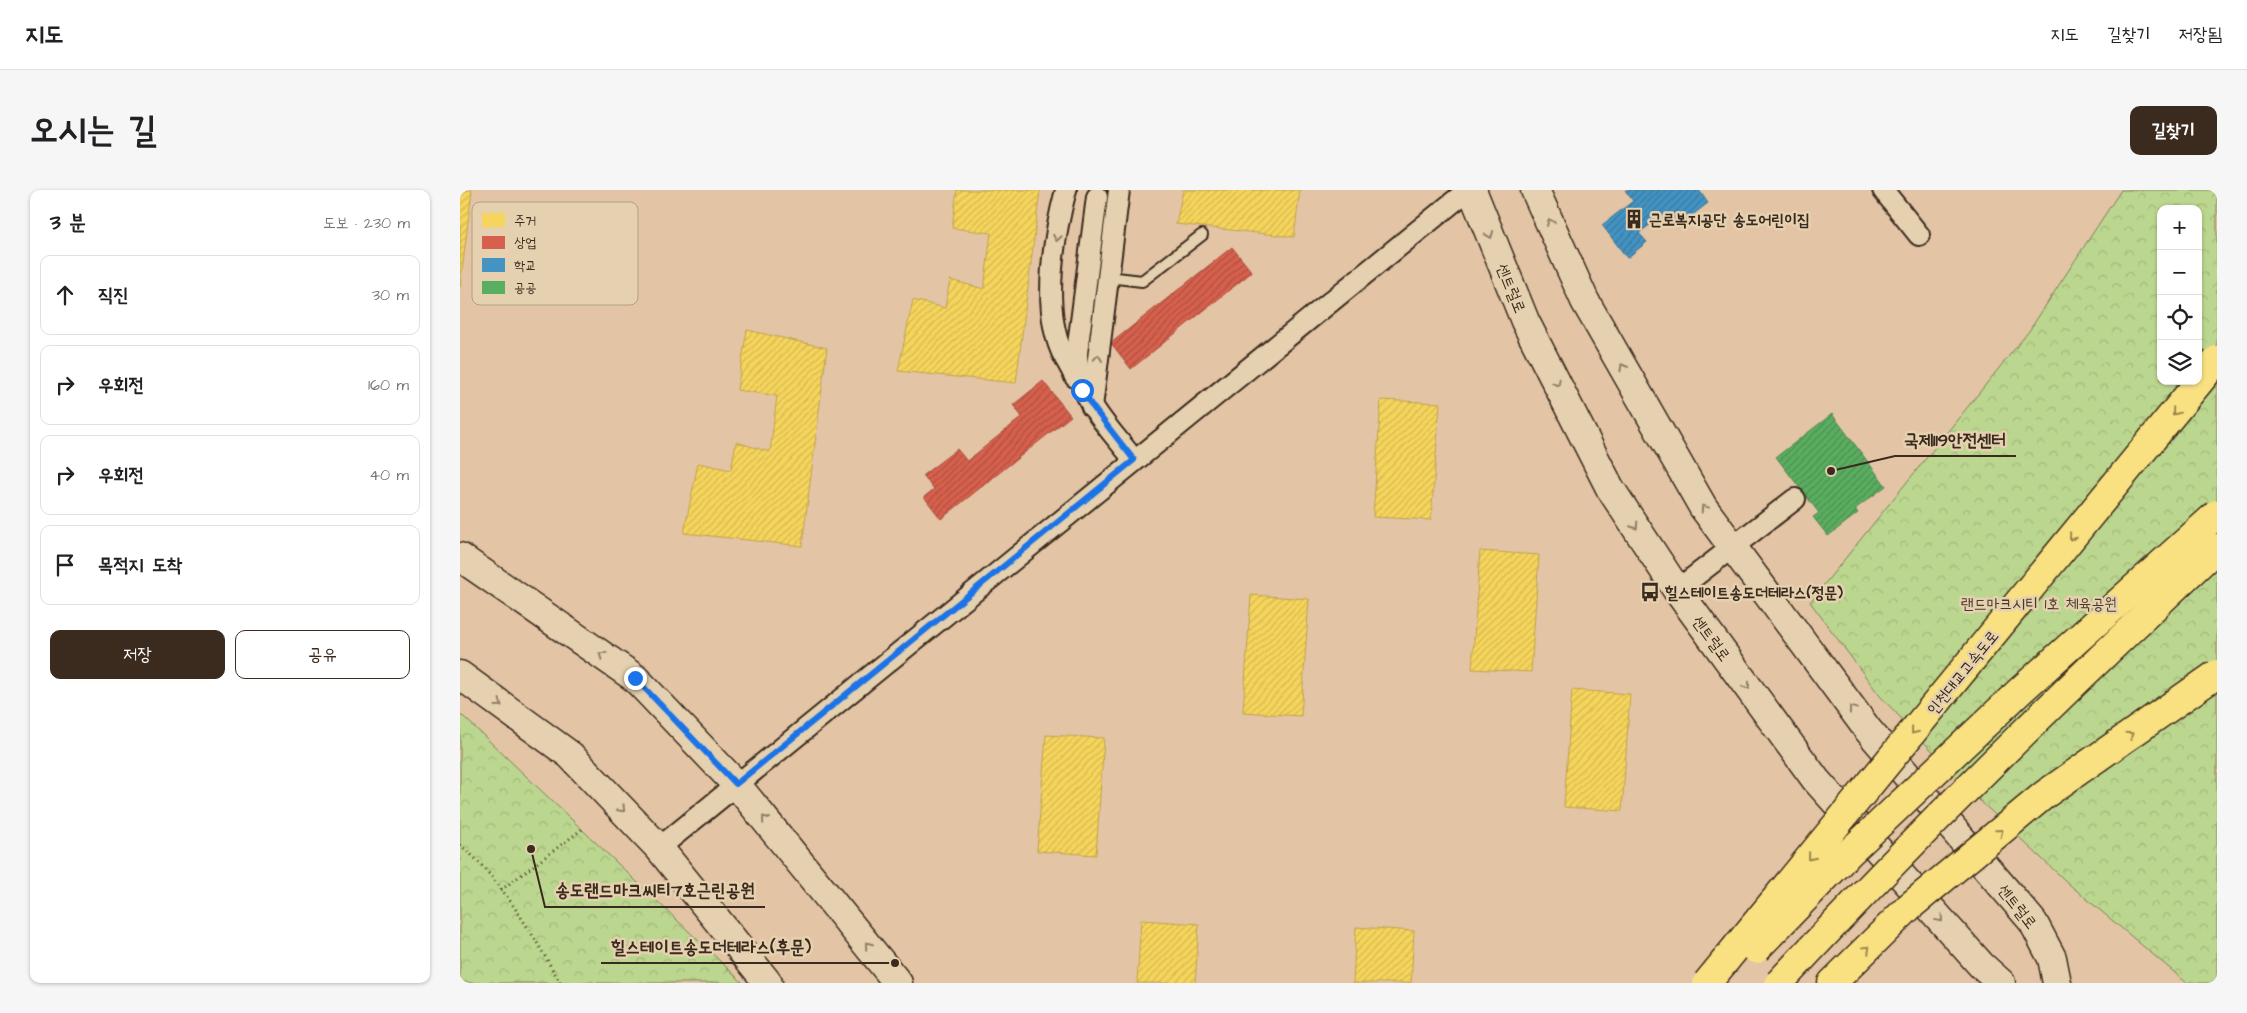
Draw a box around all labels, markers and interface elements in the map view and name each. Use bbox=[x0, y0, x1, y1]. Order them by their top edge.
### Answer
text: 지도 bbox=[25, 18, 64, 52]
text: 지도 bbox=[2050, 22, 2079, 47]
text: 길찾기 bbox=[2107, 22, 2151, 47]
text: 저장됨 bbox=[2179, 22, 2222, 47]
text: 오시는 길 bbox=[30, 106, 157, 155]
button: 길찾기 bbox=[2130, 106, 2217, 155]
legend bbox=[472, 202, 638, 305]
map controls bbox=[2157, 205, 2202, 385]
button: + bbox=[2157, 205, 2202, 250]
text: 3 분 bbox=[50, 208, 86, 237]
building icon: 근로복지공단 송도어린이집 bbox=[1623, 208, 1645, 230]
place label: 근로복지공단 송도어린이집 bbox=[1649, 209, 1810, 231]
text: 주거 bbox=[514, 211, 537, 231]
text: 도보 · 230 m bbox=[323, 212, 410, 234]
one-way arrow bbox=[1545, 218, 1556, 227]
one-way arrow bbox=[1484, 230, 1495, 239]
text: 상업 bbox=[514, 233, 537, 253]
one-way arrow bbox=[1052, 233, 1062, 242]
button: − bbox=[2157, 250, 2202, 295]
text: 학교 bbox=[514, 256, 537, 276]
street label: 센트럴로 bbox=[1491, 260, 1531, 316]
text: 공공 bbox=[514, 278, 537, 298]
icon: ahead bbox=[51, 281, 79, 309]
text: 직진 bbox=[98, 282, 129, 309]
text: 30 m bbox=[372, 284, 409, 306]
button: locate bbox=[2157, 295, 2202, 340]
button: layers bbox=[2157, 340, 2202, 385]
one-way arrow bbox=[1092, 354, 1103, 362]
one-way arrow bbox=[1619, 364, 1629, 373]
icon: right bbox=[51, 371, 79, 399]
text: 우회전 bbox=[98, 372, 144, 399]
text: 160 m bbox=[368, 374, 409, 396]
one-way arrow bbox=[1551, 378, 1561, 387]
route start bbox=[1071, 379, 1094, 402]
one-way arrow bbox=[2173, 406, 2181, 415]
callout: 국제119안전센터 bbox=[1895, 423, 2016, 456]
text: 국제119안전센터 bbox=[1904, 428, 2006, 453]
icon: right bbox=[51, 461, 79, 489]
text: 우회전 bbox=[98, 462, 144, 489]
text: 40 m bbox=[369, 464, 409, 486]
one-way arrow bbox=[1701, 504, 1710, 514]
one-way arrow bbox=[1628, 520, 1638, 529]
one-way arrow bbox=[2069, 532, 2078, 541]
icon: arrive bbox=[51, 551, 79, 579]
text: 목적지 도착 bbox=[98, 552, 182, 579]
bus stop icon: 힐스테이트송도더테라스(정문) bbox=[1639, 581, 1661, 603]
place label: 힐스테이트송도더테라스(정문) bbox=[1664, 582, 1843, 604]
park label: 랜드마크시티 1호 체육공원 bbox=[1961, 593, 2117, 615]
street label: 센트럴로 bbox=[1687, 611, 1735, 666]
street label: 인천대교고속도로 bbox=[1922, 626, 2004, 720]
button: 저장 bbox=[50, 630, 225, 679]
button: 공유 bbox=[235, 630, 410, 679]
one-way arrow bbox=[598, 652, 607, 661]
route end bbox=[624, 667, 647, 690]
one-way arrow bbox=[1741, 680, 1750, 690]
one-way arrow bbox=[494, 697, 503, 707]
one-way arrow bbox=[1849, 705, 1858, 715]
one-way arrow bbox=[1911, 725, 1919, 734]
one-way arrow bbox=[2125, 732, 2134, 741]
one-way arrow bbox=[616, 804, 625, 813]
one-way arrow bbox=[762, 816, 770, 825]
one-way arrow bbox=[1994, 829, 2003, 837]
one-way arrow bbox=[1807, 851, 1816, 860]
callout: 송도랜드마크씨티7호근린공원 bbox=[545, 874, 765, 907]
text: 송도랜드마크씨티7호근린공원 bbox=[555, 878, 755, 903]
street label: 센트럴로 bbox=[1993, 880, 2042, 934]
one-way arrow bbox=[1934, 913, 1943, 922]
callout: 힐스테이트송도더테라스(후문) bbox=[601, 930, 821, 963]
text: 힐스테이트송도더테라스(후문) bbox=[611, 935, 812, 960]
one-way arrow bbox=[865, 942, 873, 951]
one-way arrow bbox=[1861, 946, 1870, 955]

